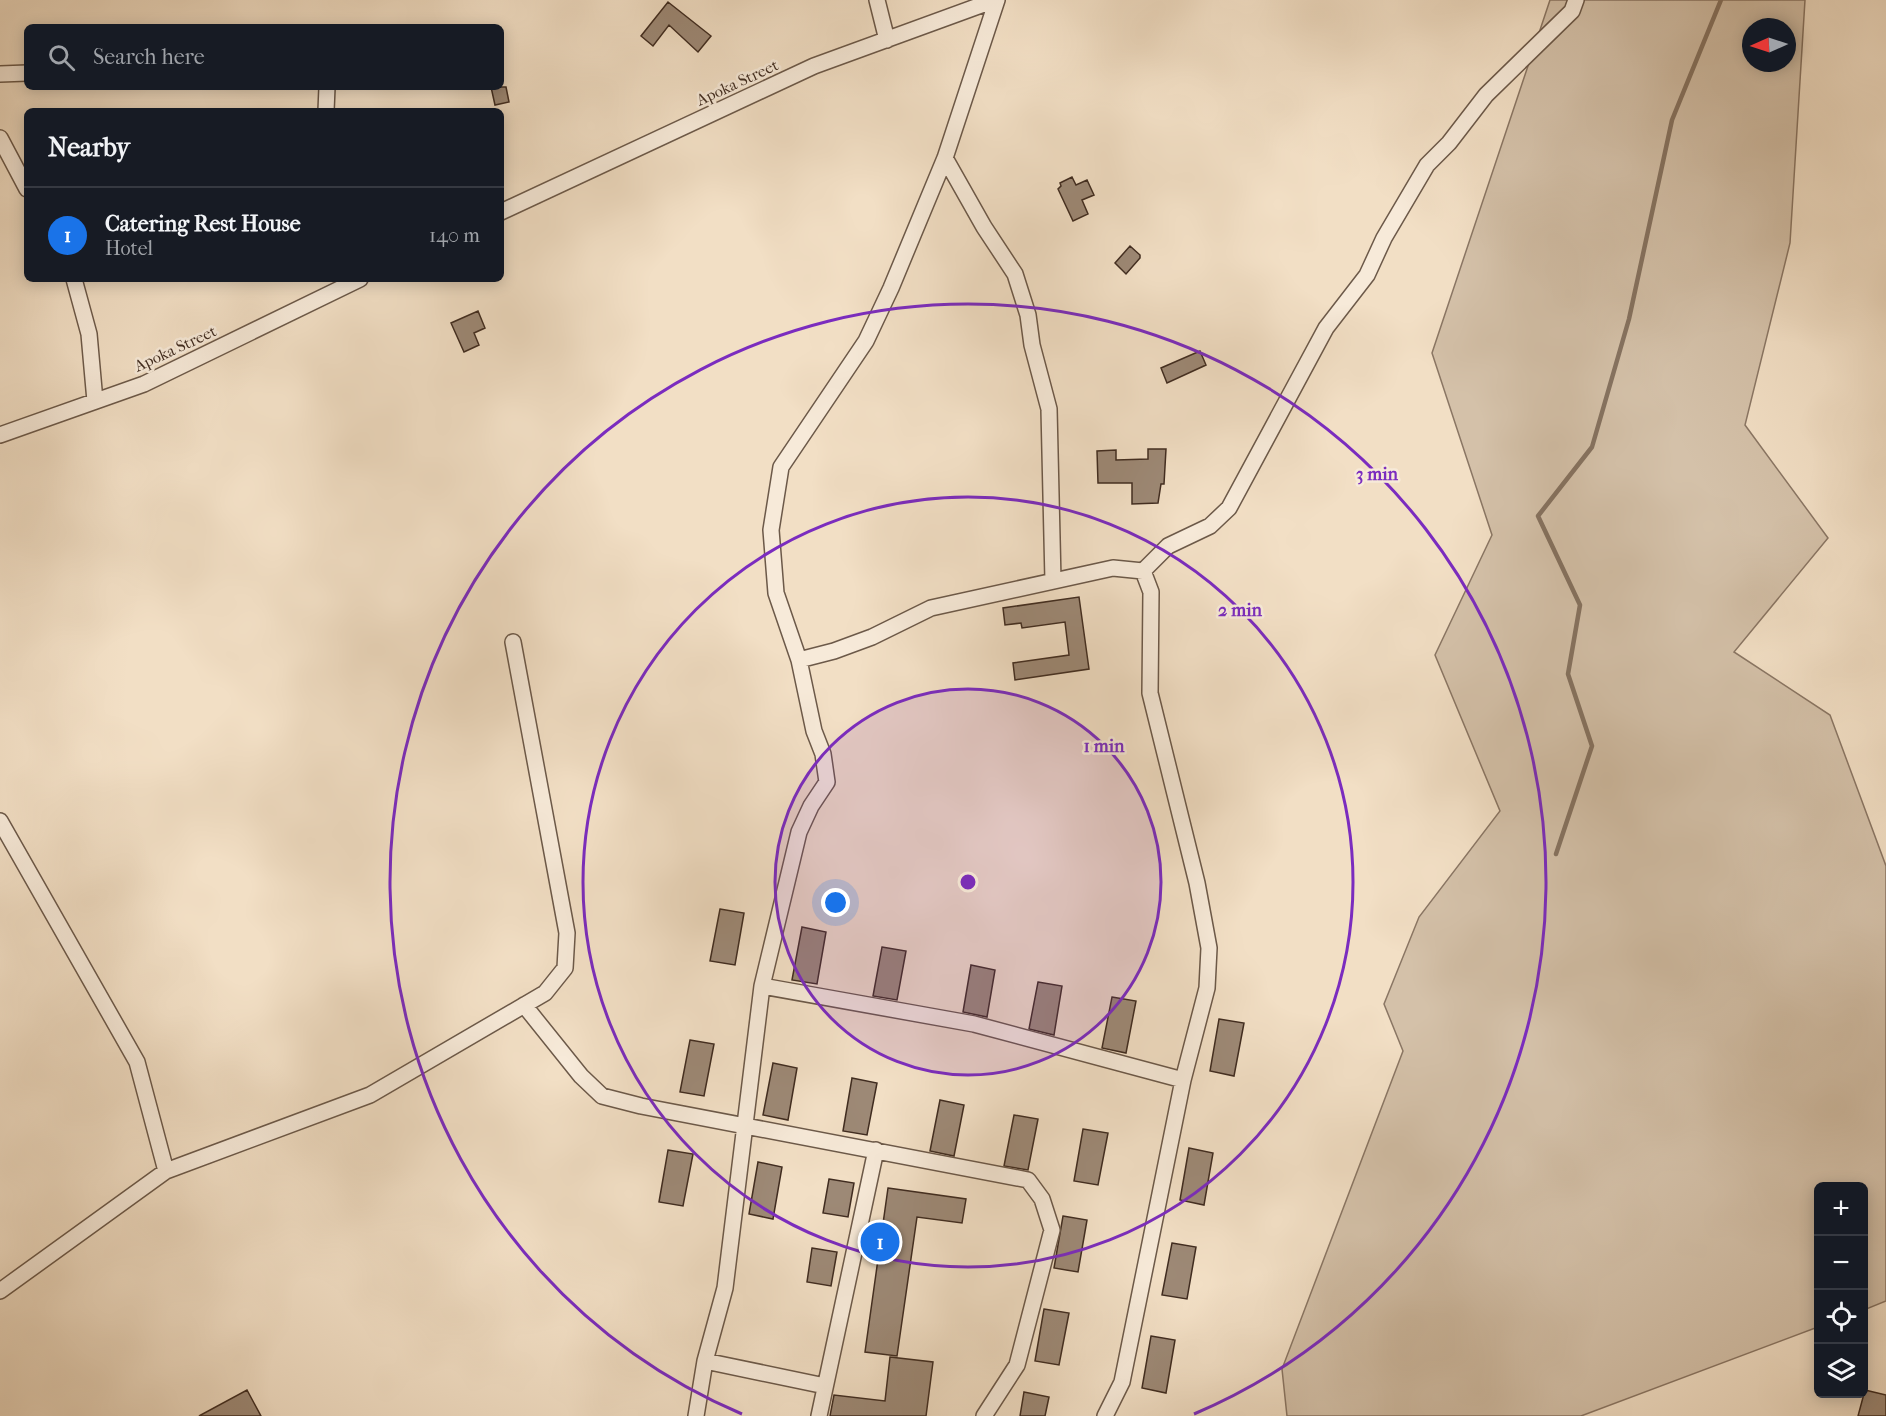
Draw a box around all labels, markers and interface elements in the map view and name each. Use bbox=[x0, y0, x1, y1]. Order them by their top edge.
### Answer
north arrow bbox=[1742, 18, 1796, 72]
search box bbox=[24, 24, 504, 90]
icon: search bbox=[45, 41, 78, 74]
text: Search here bbox=[93, 44, 205, 70]
street label: Apoka Street bbox=[692, 55, 782, 110]
text: Nearby bbox=[48, 132, 130, 163]
text: Catering Rest House bbox=[105, 211, 301, 237]
text: 1 bbox=[64, 224, 71, 247]
text: 140 m bbox=[429, 224, 480, 247]
text: Hotel bbox=[105, 237, 153, 260]
street label: Apoka Street bbox=[130, 321, 220, 376]
text: 3 min bbox=[1356, 464, 1399, 485]
text: 2 min bbox=[1218, 600, 1262, 621]
text: 1 min bbox=[1083, 736, 1125, 757]
centre of rings bbox=[958, 872, 978, 892]
your location bbox=[821, 888, 850, 917]
map controls bbox=[1814, 1182, 1868, 1398]
button: + bbox=[1814, 1182, 1868, 1236]
pin: 1 bbox=[860, 1220, 900, 1264]
button: − bbox=[1814, 1236, 1868, 1290]
button: locate bbox=[1814, 1290, 1868, 1344]
button: layers bbox=[1814, 1344, 1868, 1398]

